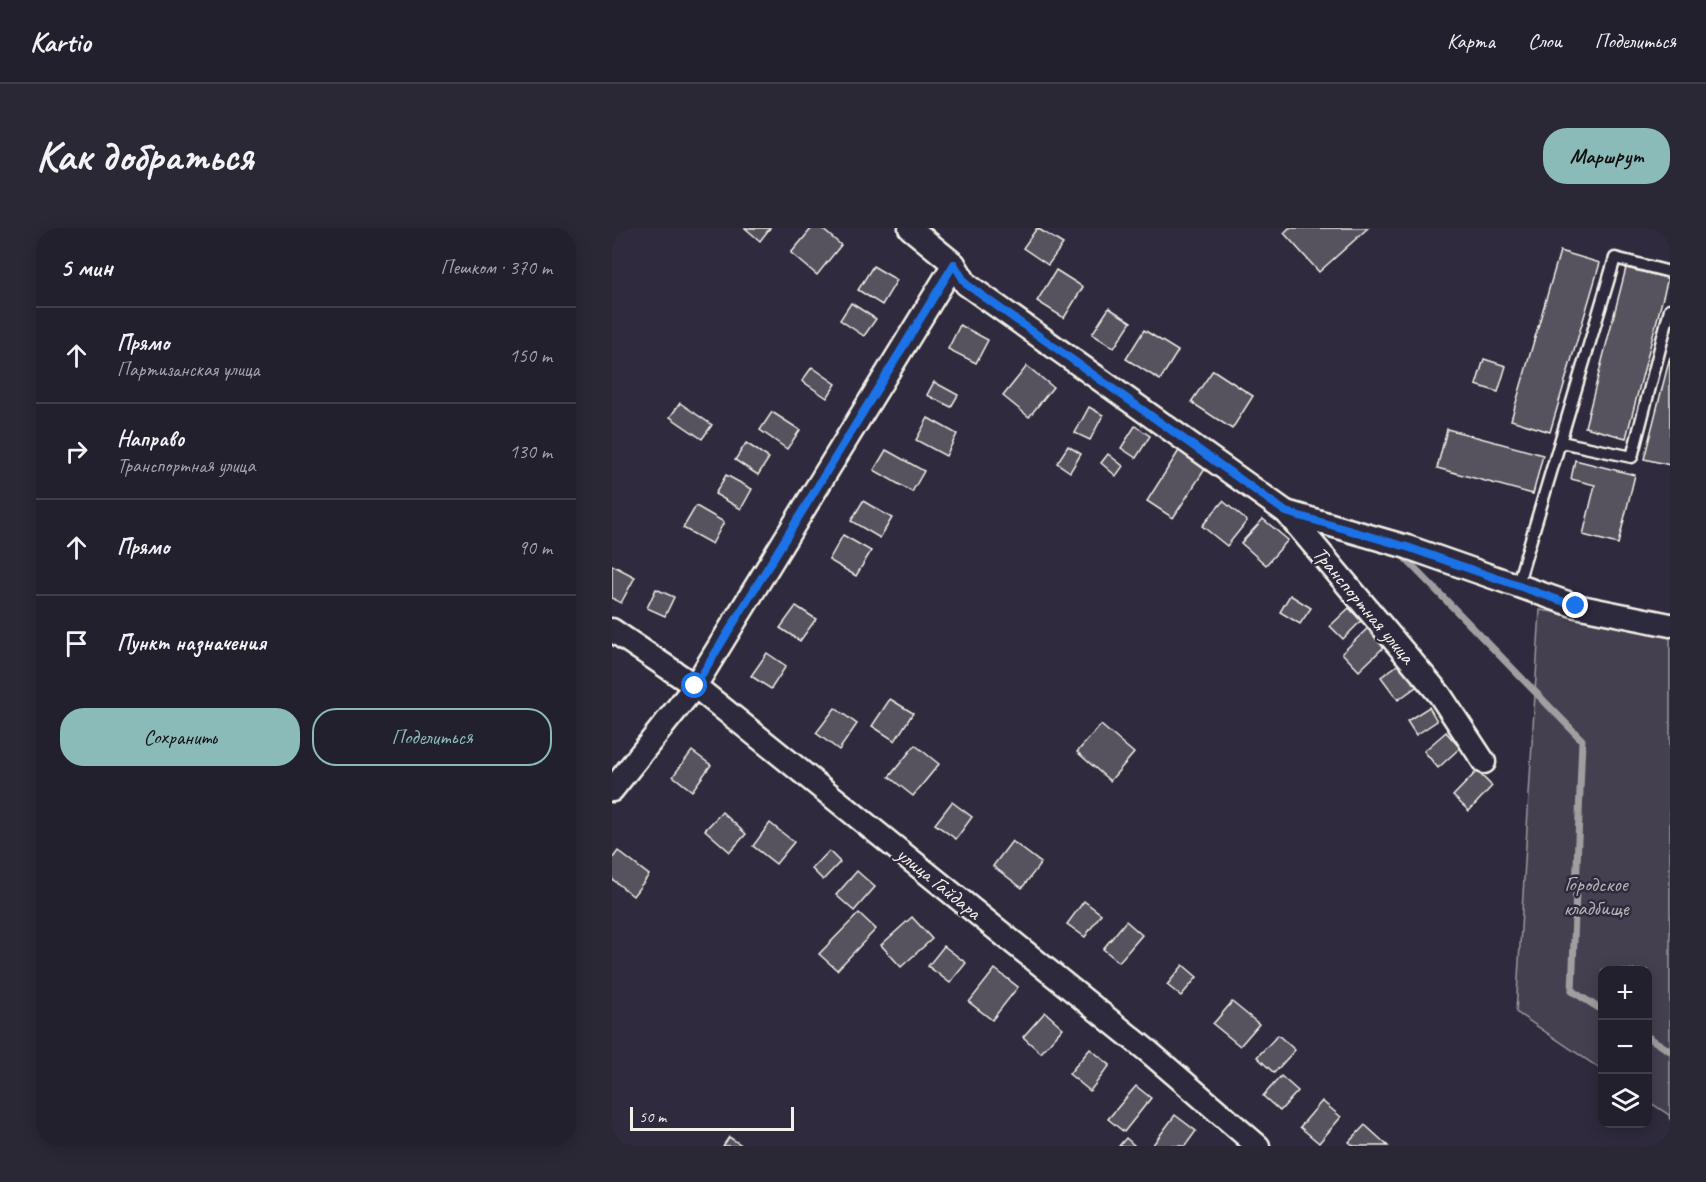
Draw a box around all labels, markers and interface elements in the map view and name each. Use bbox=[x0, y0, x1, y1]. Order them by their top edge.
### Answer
text: Kartio bbox=[30, 24, 91, 59]
text: Карта bbox=[1447, 28, 1495, 54]
text: Слои bbox=[1528, 28, 1562, 54]
text: Поделиться bbox=[1595, 28, 1676, 54]
button: Маршрут bbox=[1543, 128, 1670, 184]
text: Как добраться bbox=[36, 130, 253, 183]
text: 5 мин bbox=[60, 251, 112, 284]
text: Пешком · 370 m bbox=[440, 255, 552, 280]
text: Прямо bbox=[117, 329, 169, 357]
icon: ahead bbox=[60, 339, 93, 372]
text: 150 m bbox=[509, 343, 552, 368]
text: Партизанская улица bbox=[117, 357, 260, 382]
text: Направо bbox=[117, 425, 184, 453]
icon: right bbox=[60, 435, 93, 468]
text: 130 m bbox=[509, 439, 552, 464]
text: Транспортная улица bbox=[117, 453, 255, 478]
icon: ahead bbox=[60, 531, 93, 564]
text: Прямо bbox=[117, 533, 169, 561]
text: 90 m bbox=[518, 535, 552, 560]
street label: Транспортная улица bbox=[1307, 541, 1422, 670]
route end bbox=[1562, 592, 1588, 618]
icon: arrive bbox=[60, 627, 93, 660]
text: Пункт назначения bbox=[117, 629, 266, 657]
route start bbox=[681, 672, 707, 698]
button: Сохранить bbox=[60, 708, 300, 766]
button: Поделиться bbox=[312, 708, 552, 766]
street label: улица Гайдара bbox=[890, 840, 988, 926]
park label: Городское кладбище bbox=[1563, 871, 1630, 921]
map controls bbox=[1598, 966, 1652, 1128]
button: + bbox=[1598, 966, 1652, 1020]
button: − bbox=[1598, 1020, 1652, 1074]
button: layers bbox=[1598, 1074, 1652, 1128]
scale bar bbox=[630, 1104, 794, 1132]
text: 50 m bbox=[639, 1107, 666, 1127]

